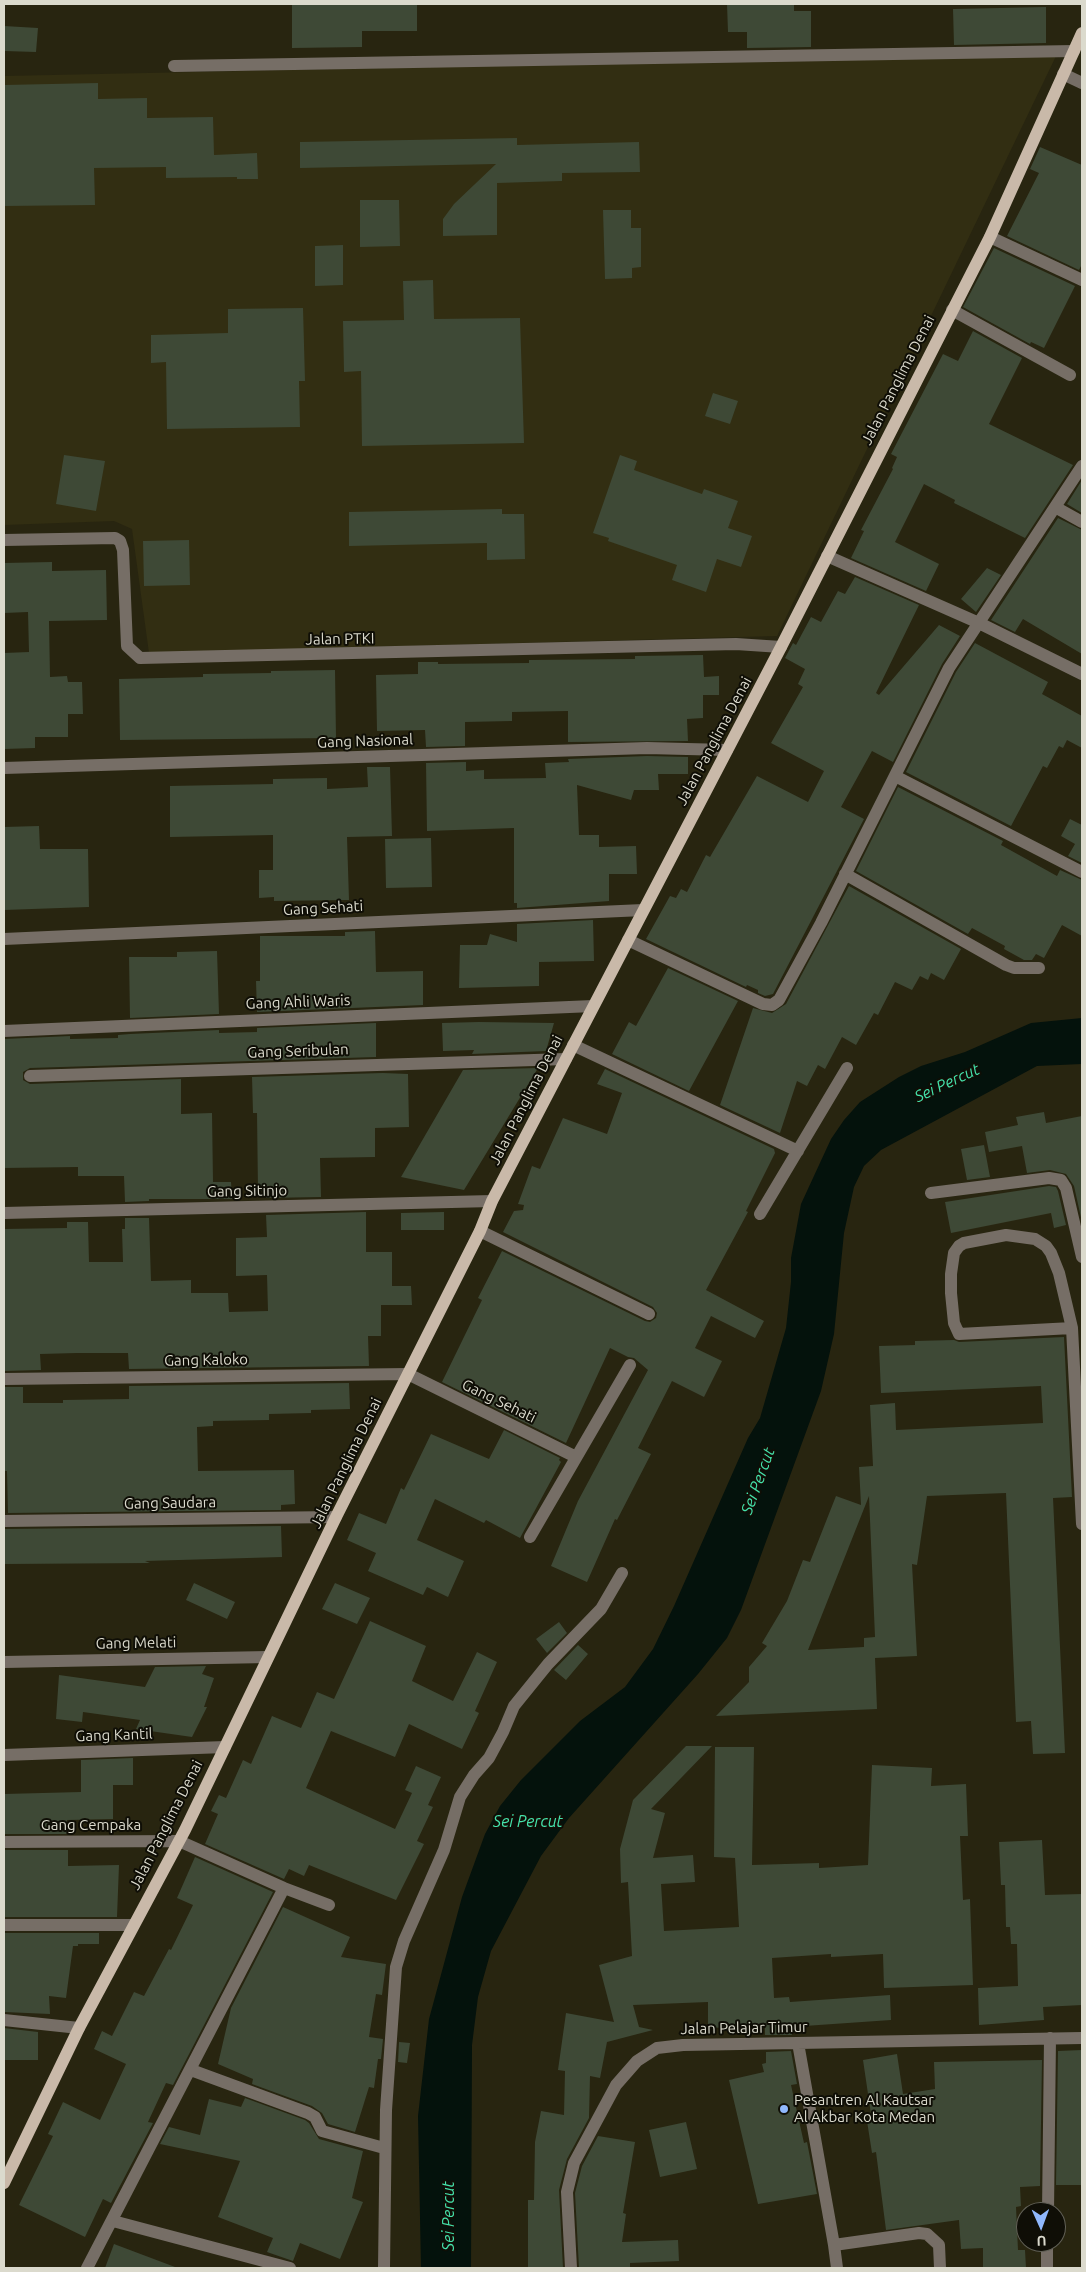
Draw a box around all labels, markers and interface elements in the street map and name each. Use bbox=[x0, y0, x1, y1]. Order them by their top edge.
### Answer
street label: Jalan Panglima Denai bbox=[858, 312, 938, 448]
street label: Jalan PTKI bbox=[305, 629, 375, 649]
street label: Jalan Panglima Denai bbox=[672, 674, 756, 808]
street label: Gang Nasional bbox=[317, 730, 413, 752]
street label: Gang Sehati bbox=[282, 897, 364, 919]
street label: Gang Ahli Waris bbox=[245, 991, 351, 1013]
street label: Jalan Panglima Denai bbox=[486, 1032, 566, 1168]
street label: Gang Seribulan bbox=[247, 1040, 349, 1062]
water label: Sei Percut bbox=[911, 1060, 983, 1106]
street label: Gang Sitinjo bbox=[207, 1181, 287, 1201]
street label: Gang Kaloko bbox=[164, 1350, 248, 1370]
street label: Gang Sehati bbox=[459, 1375, 539, 1427]
street label: Jalan Panglima Denai bbox=[307, 1395, 385, 1531]
water label: Sei Percut bbox=[737, 1445, 779, 1517]
street label: Gang Saudara bbox=[124, 1493, 216, 1513]
street label: Gang Melati bbox=[95, 1633, 177, 1653]
street label: Gang Kantil bbox=[75, 1725, 153, 1745]
street label: Jalan Panglima Denai bbox=[126, 1757, 206, 1893]
water label: Sei Percut bbox=[493, 1812, 563, 1832]
street label: Gang Cempaka bbox=[41, 1816, 141, 1834]
street label: Jalan Pelajar Timur bbox=[680, 2018, 808, 2038]
place label: Pesantren Al Kautsar Al Akbar Kota Medan bbox=[794, 2091, 935, 2126]
marker: Pesantren Al Kautsar Al Akbar Kota Medan bbox=[778, 2103, 790, 2115]
water label: Sei Percut bbox=[439, 2181, 459, 2251]
north arrow bbox=[1016, 2202, 1066, 2252]
text: U bbox=[1036, 2233, 1047, 2249]

